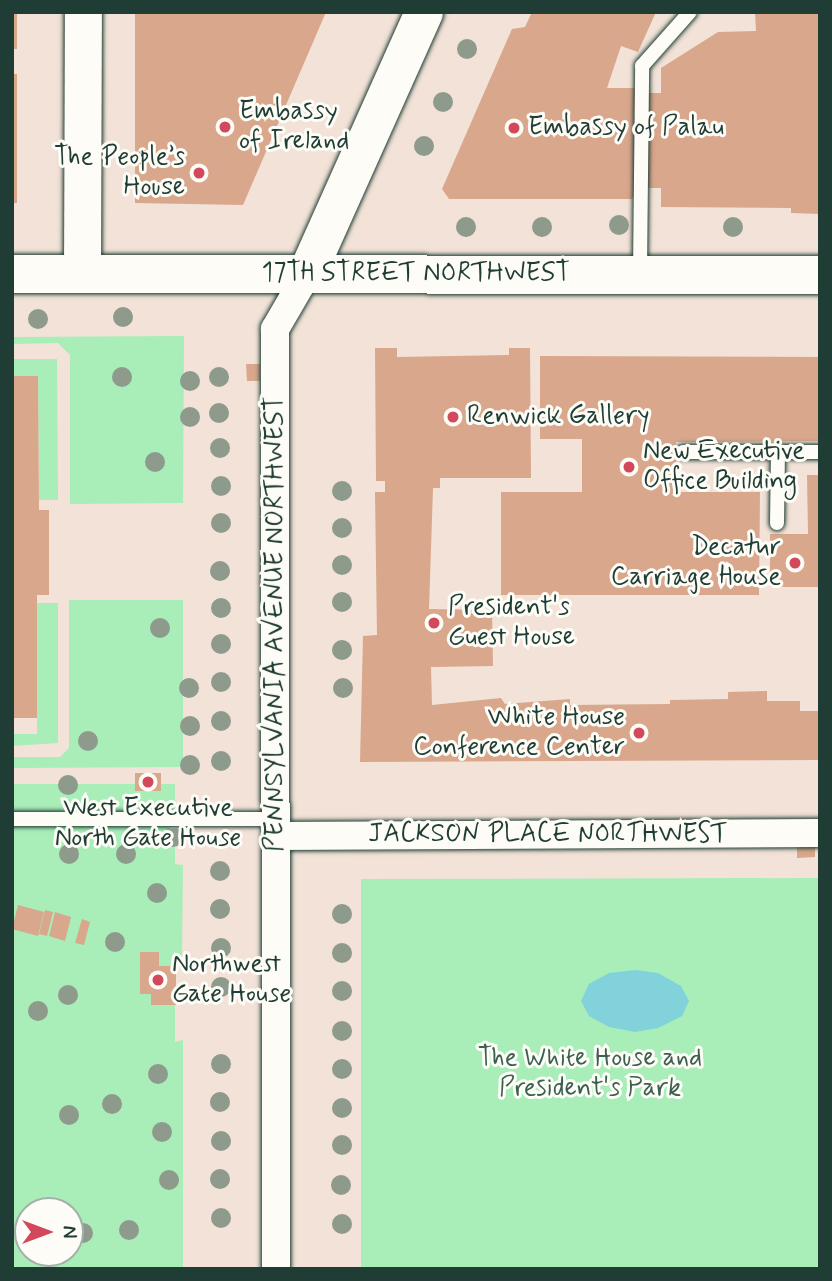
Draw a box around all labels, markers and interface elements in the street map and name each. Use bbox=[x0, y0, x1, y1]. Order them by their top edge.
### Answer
place label: Embassy of Ireland bbox=[239, 96, 359, 158]
place label: Embassy of Palau bbox=[528, 112, 725, 144]
marker: Embassy of Ireland bbox=[217, 119, 233, 135]
marker: Embassy of Palau bbox=[506, 120, 522, 136]
place label: The People’s House bbox=[57, 142, 185, 204]
marker: The People’s House bbox=[191, 165, 207, 181]
street label: 17TH STREET NORTHWEST bbox=[259, 258, 573, 290]
street label: PENNSYLVANIA AVENUE NORTHWEST bbox=[260, 396, 292, 852]
place label: Renwick Gallery bbox=[467, 401, 646, 433]
marker: Renwick Gallery bbox=[445, 409, 461, 425]
place label: New Executive Office Building bbox=[643, 436, 805, 498]
marker: New Executive Office Building bbox=[621, 459, 637, 475]
place label: Decatur Carriage House bbox=[612, 532, 781, 594]
marker: Decatur Carriage House bbox=[787, 555, 803, 571]
place label: President's Guest House bbox=[448, 592, 575, 654]
marker: President's Guest House bbox=[426, 615, 442, 631]
place label: White House Conference Center bbox=[412, 702, 625, 764]
marker: White House Conference Center bbox=[631, 725, 647, 741]
marker: West Executive North Gate House bbox=[140, 774, 156, 790]
place label: West Executive North Gate House bbox=[55, 793, 241, 854]
street label: JACKSON PLACE NORTHWEST bbox=[370, 819, 726, 851]
place label: Northwest Gate House bbox=[172, 949, 290, 1010]
marker: Northwest Gate House bbox=[150, 972, 166, 988]
park label: The White House and President's Park bbox=[475, 1043, 705, 1104]
north arrow bbox=[14, 1197, 84, 1267]
text: N bbox=[56, 1226, 81, 1238]

